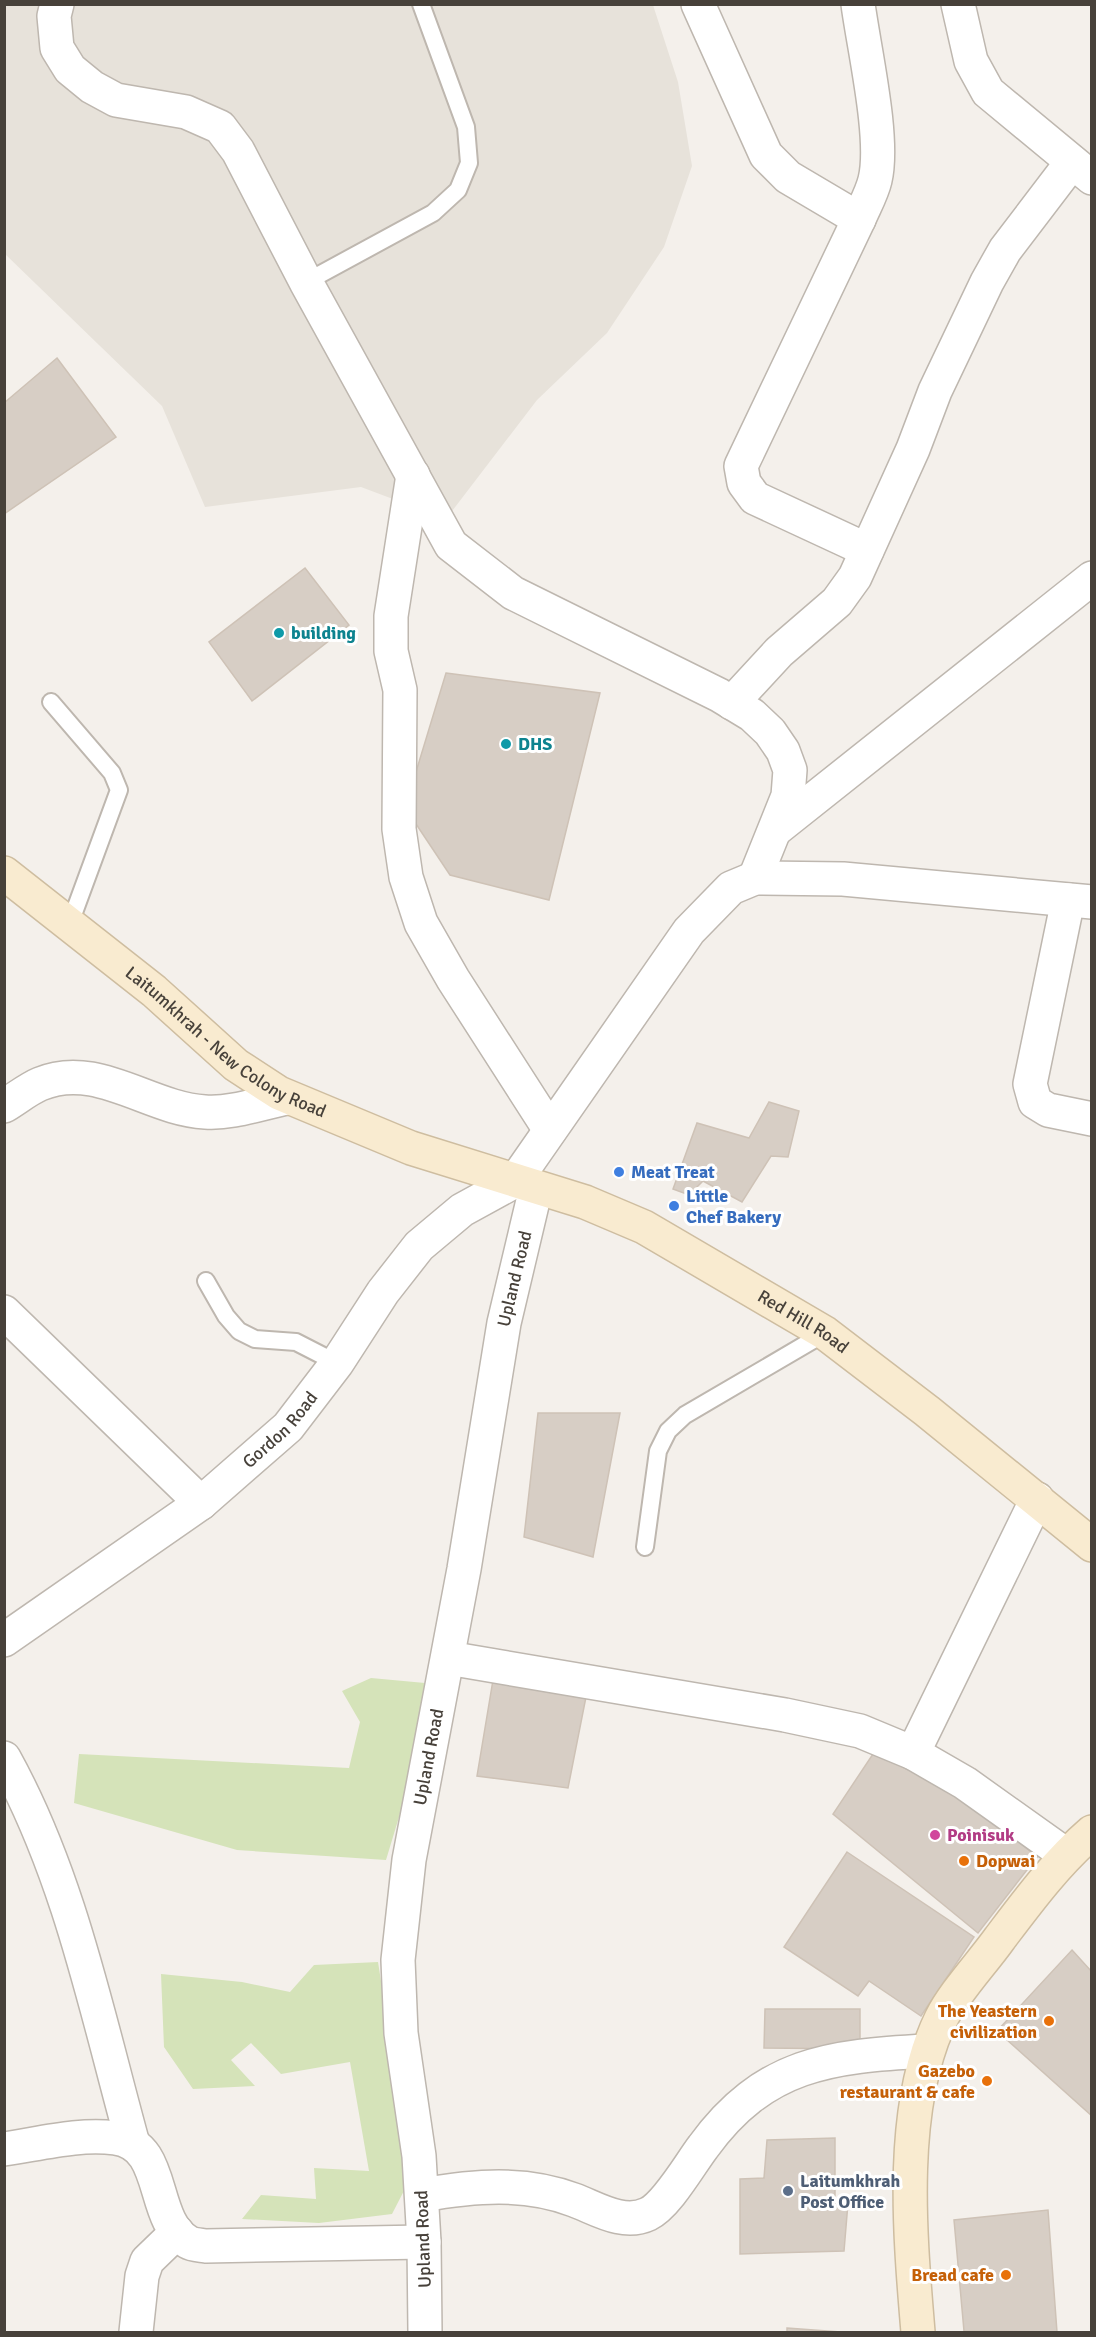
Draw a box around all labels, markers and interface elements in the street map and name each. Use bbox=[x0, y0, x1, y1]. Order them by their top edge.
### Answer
place label: building bbox=[291, 622, 356, 644]
marker: building bbox=[272, 626, 286, 640]
place label: DHS bbox=[518, 733, 552, 755]
marker: DHS bbox=[499, 737, 513, 751]
street label: Laitumkhrah - New Colony Road bbox=[121, 962, 329, 1122]
place label: Meat Treat bbox=[631, 1161, 715, 1183]
marker: Meat Treat bbox=[612, 1165, 626, 1179]
place label: Little Chef Bakery bbox=[686, 1185, 781, 1228]
marker: Little Chef Bakery bbox=[667, 1199, 681, 1213]
street label: Upland Road bbox=[492, 1229, 536, 1329]
street label: Red Hill Road bbox=[754, 1285, 853, 1358]
street label: Gordon Road bbox=[238, 1387, 322, 1473]
street label: Upland Road bbox=[409, 1707, 448, 1807]
place label: Poinisuk bbox=[947, 1824, 1015, 1846]
marker: Poinisuk bbox=[928, 1828, 942, 1842]
place label: Dopwai bbox=[976, 1850, 1035, 1872]
marker: Dopwai bbox=[957, 1854, 971, 1868]
place label: The Yeastern civilization bbox=[938, 2000, 1037, 2043]
marker: The Yeastern civilization bbox=[1042, 2014, 1056, 2028]
place label: Gazebo restaurant & cafe bbox=[840, 2060, 975, 2103]
marker: Gazebo restaurant & cafe bbox=[980, 2074, 994, 2088]
place label: Laitumkhrah Post Office bbox=[800, 2170, 901, 2213]
marker: Laitumkhrah Post Office bbox=[781, 2184, 795, 2198]
street label: Upland Road bbox=[410, 2190, 436, 2288]
place label: Bread cafe bbox=[911, 2264, 994, 2286]
marker: Bread cafe bbox=[999, 2268, 1013, 2282]

